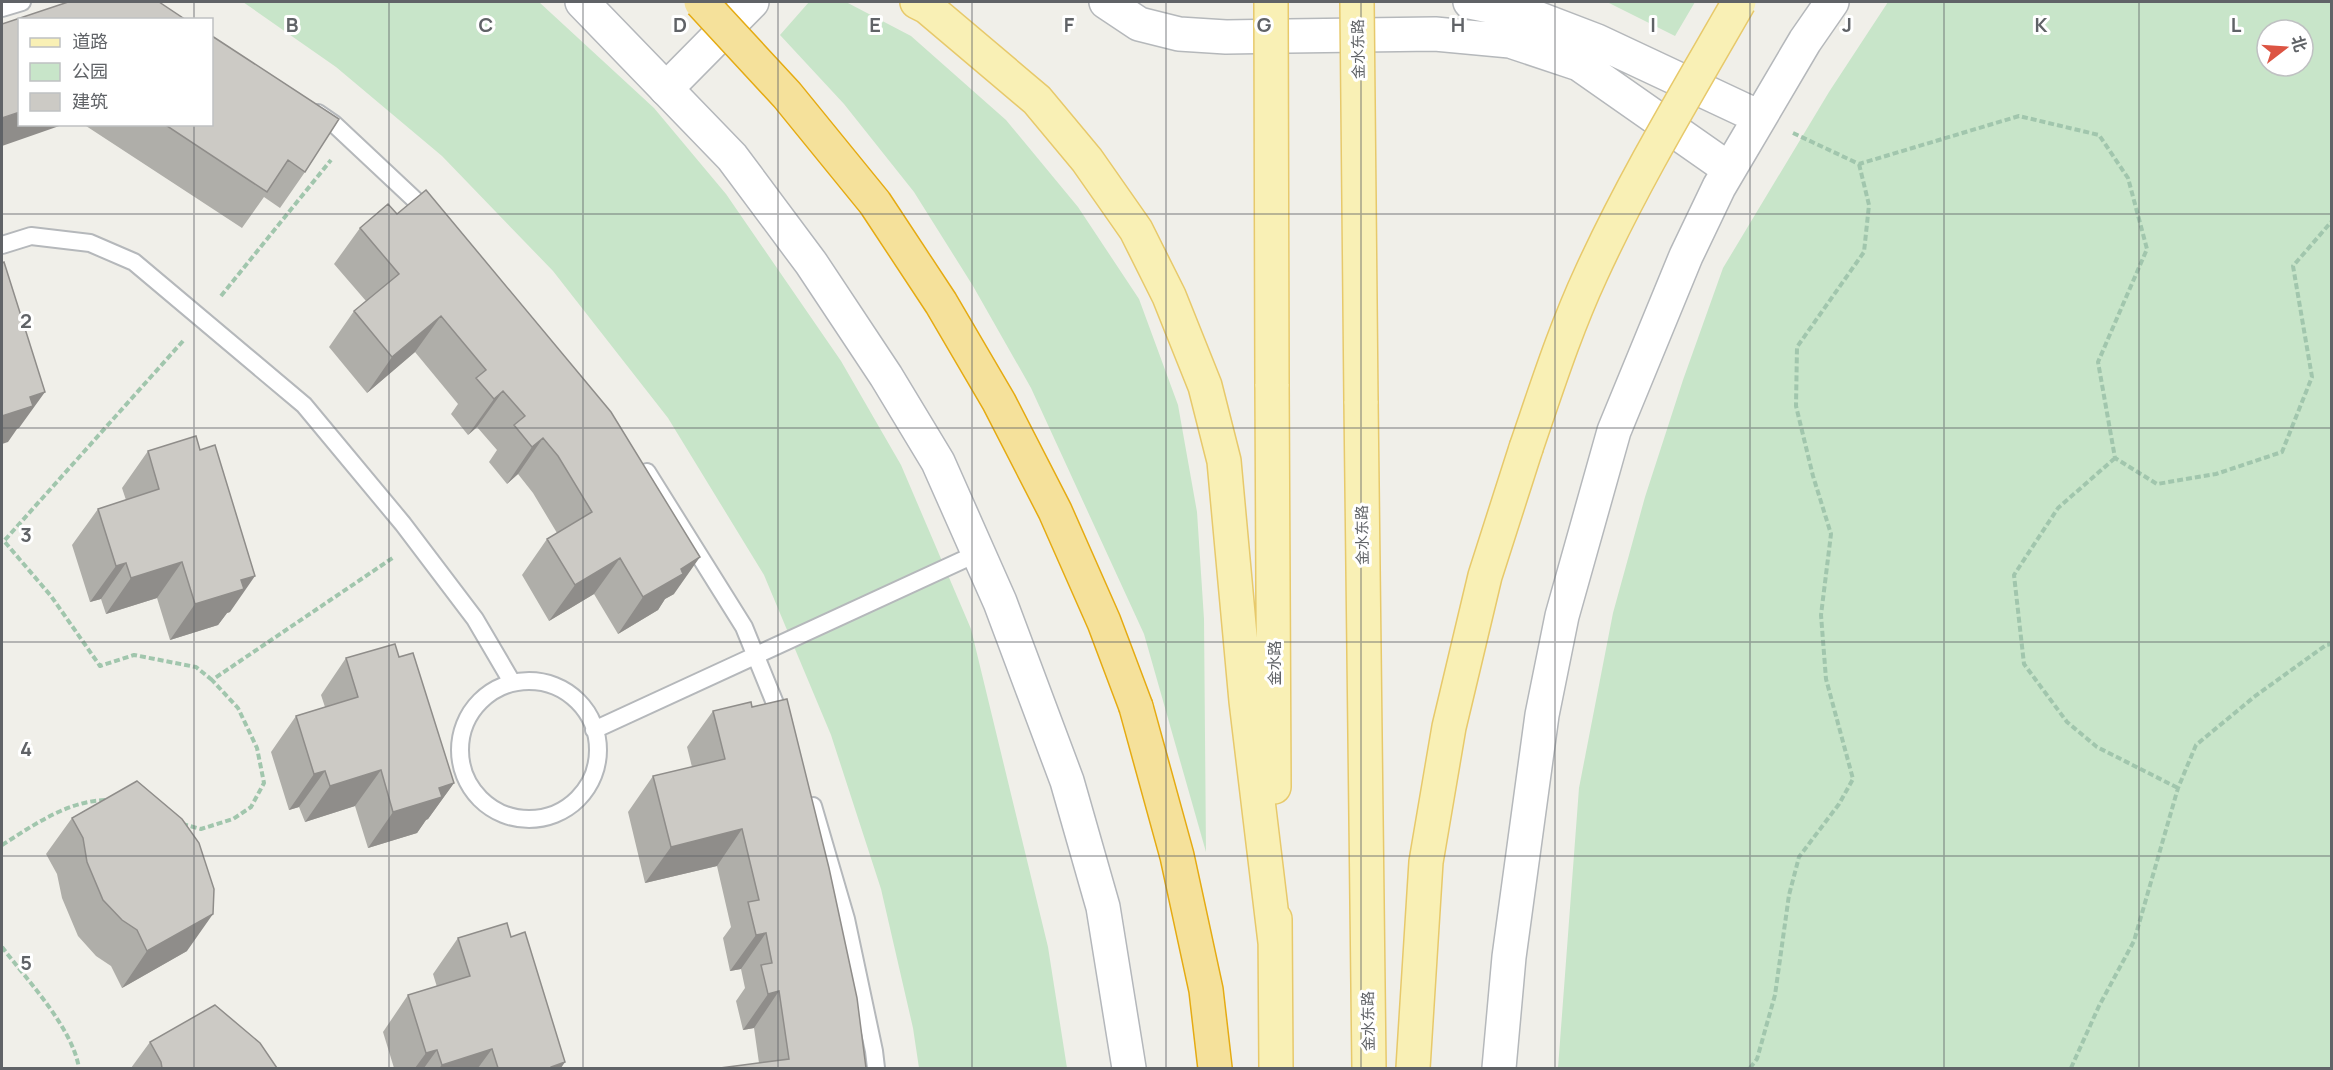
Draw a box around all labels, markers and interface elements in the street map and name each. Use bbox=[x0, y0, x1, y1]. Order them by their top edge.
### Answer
text: B bbox=[286, 11, 299, 38]
text: C bbox=[479, 11, 493, 38]
text: D bbox=[673, 11, 687, 38]
text: E bbox=[869, 11, 881, 38]
text: F bbox=[1064, 11, 1075, 38]
text: G bbox=[1257, 11, 1272, 38]
text: H bbox=[1451, 11, 1465, 38]
text: I bbox=[1650, 11, 1656, 38]
text: J bbox=[1842, 11, 1852, 38]
text: K bbox=[2035, 11, 2048, 38]
text: L bbox=[2231, 11, 2242, 38]
legend bbox=[18, 18, 213, 126]
north arrow bbox=[2255, 18, 2315, 78]
street label: 金水东路 bbox=[1347, 19, 1369, 79]
text: 道路 bbox=[72, 29, 108, 53]
text: 北 bbox=[2286, 33, 2312, 54]
text: 公园 bbox=[72, 59, 108, 83]
text: 建筑 bbox=[72, 89, 108, 113]
text: 2 bbox=[20, 307, 32, 334]
street label: 金水东路 bbox=[1351, 505, 1373, 565]
text: 3 bbox=[20, 521, 32, 548]
street label: 金水路 bbox=[1264, 640, 1285, 686]
text: 4 bbox=[20, 735, 32, 762]
text: 5 bbox=[20, 949, 32, 976]
street label: 金水东路 bbox=[1357, 991, 1379, 1051]

